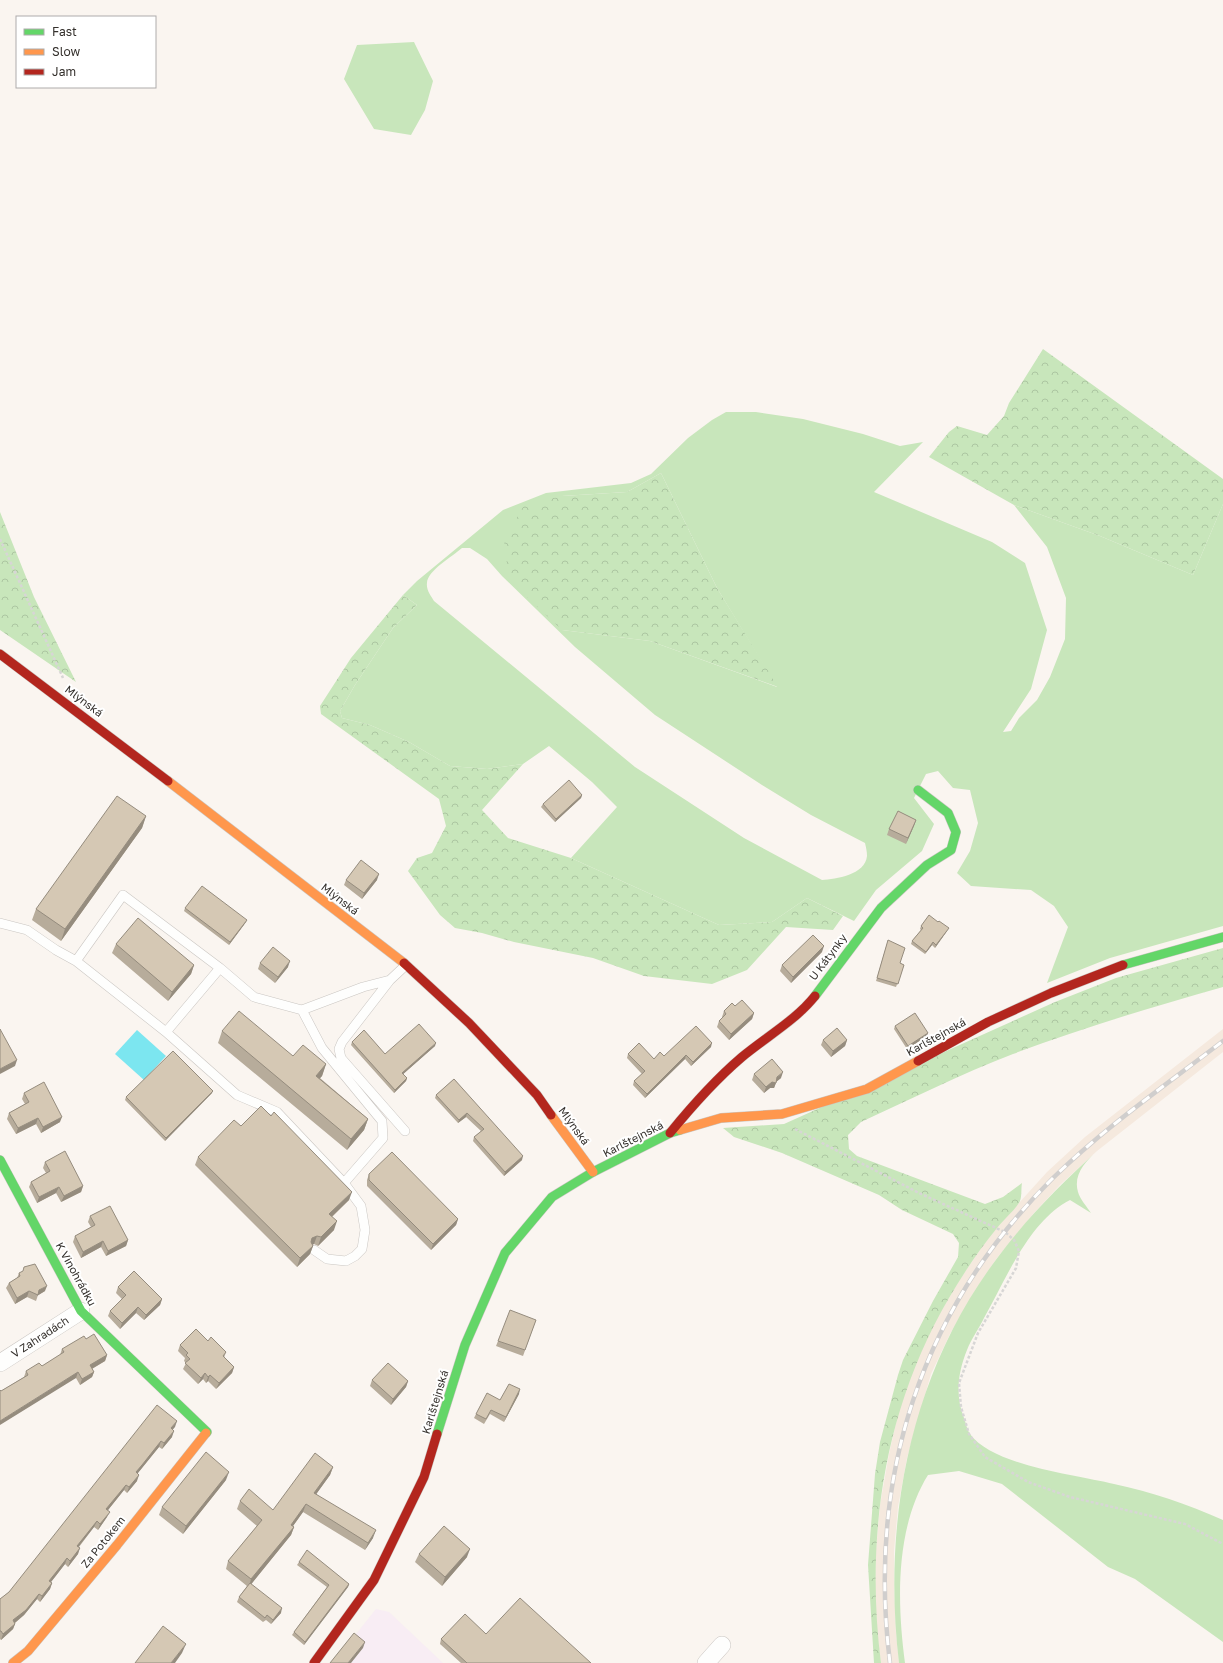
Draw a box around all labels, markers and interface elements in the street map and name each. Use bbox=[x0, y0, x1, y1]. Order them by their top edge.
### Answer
legend bbox=[16, 16, 156, 88]
text: Fast bbox=[52, 24, 77, 39]
text: Slow bbox=[52, 44, 80, 59]
text: Jam bbox=[52, 64, 76, 79]
street label: Mlýnská bbox=[63, 682, 106, 719]
street label: Mlýnská bbox=[319, 880, 362, 917]
street label: U Kátynky bbox=[806, 931, 849, 982]
street label: Karlštejnská bbox=[904, 1015, 968, 1058]
street label: Mlýnská bbox=[556, 1104, 593, 1147]
street label: Karlštejnská bbox=[600, 1118, 665, 1159]
street label: K Vinohrádku bbox=[54, 1240, 99, 1308]
street label: V Zahradách bbox=[9, 1313, 71, 1360]
street label: Karlštejnská bbox=[419, 1368, 450, 1435]
street label: Za Potokem bbox=[78, 1513, 127, 1570]

